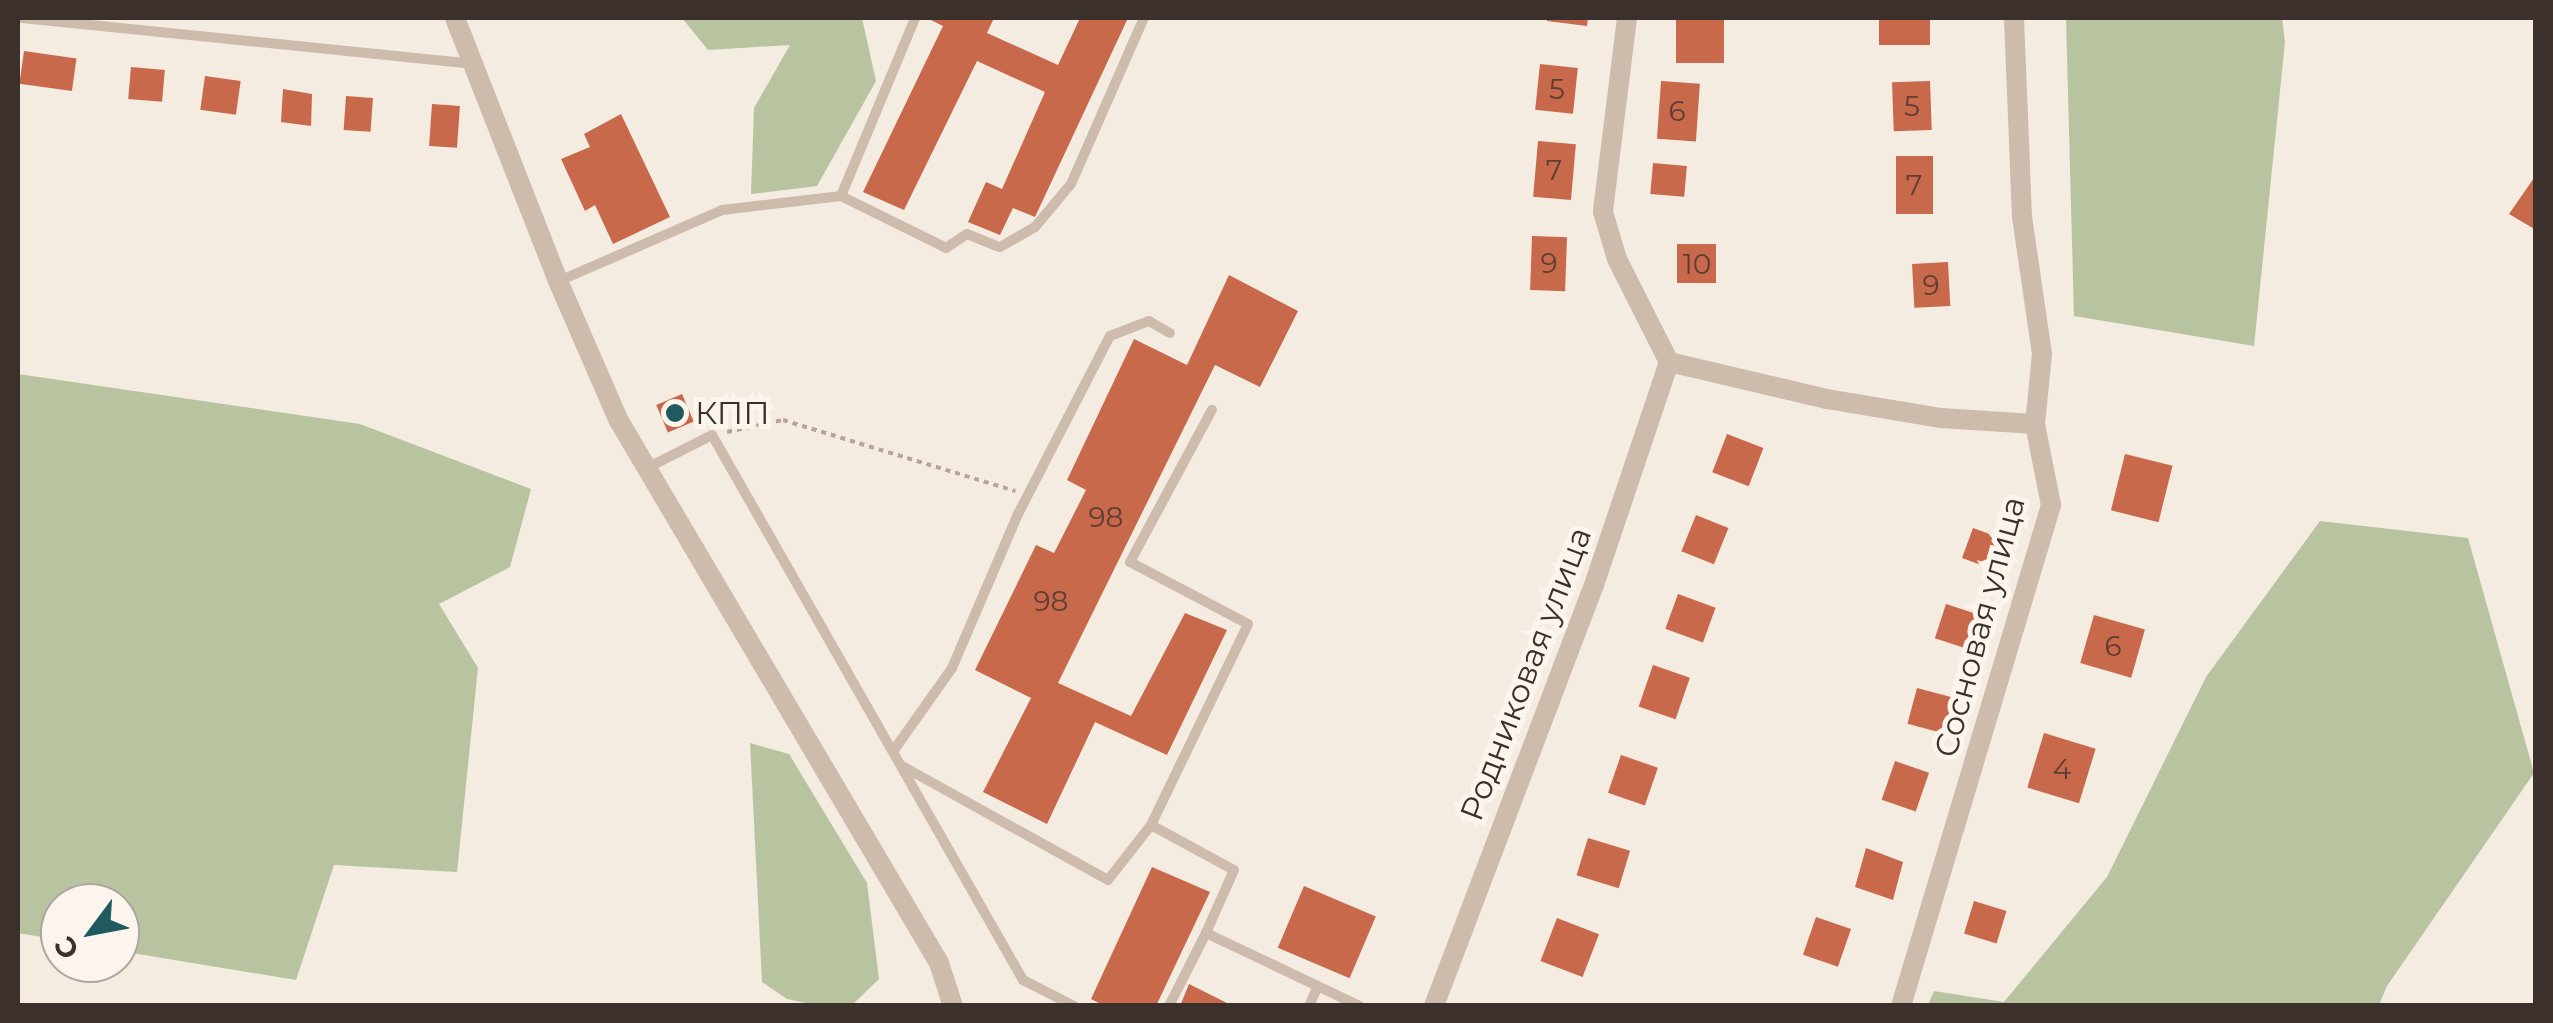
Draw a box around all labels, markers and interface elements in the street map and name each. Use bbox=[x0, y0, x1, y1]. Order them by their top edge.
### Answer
house number: 5 bbox=[1549, 72, 1565, 106]
house number: 5 bbox=[1904, 89, 1920, 123]
house number: 6 bbox=[1668, 94, 1686, 128]
house number: 7 bbox=[1546, 153, 1562, 187]
house number: 7 bbox=[1906, 168, 1922, 202]
house number: 9 bbox=[1540, 246, 1558, 280]
house number: 10 bbox=[1683, 247, 1711, 281]
house number: 9 bbox=[1922, 268, 1940, 302]
place label: КПП bbox=[695, 394, 770, 432]
marker: КПП bbox=[664, 402, 686, 424]
street label: Сосновая улица bbox=[1927, 492, 2033, 762]
house number: 98 bbox=[1089, 500, 1123, 534]
street label: Родниковая улица bbox=[1452, 522, 1600, 826]
house number: 98 bbox=[1034, 584, 1068, 618]
house number: 6 bbox=[2104, 629, 2122, 663]
house number: 4 bbox=[2053, 752, 2071, 786]
north arrow bbox=[40, 883, 140, 983]
text: С bbox=[46, 930, 86, 965]

